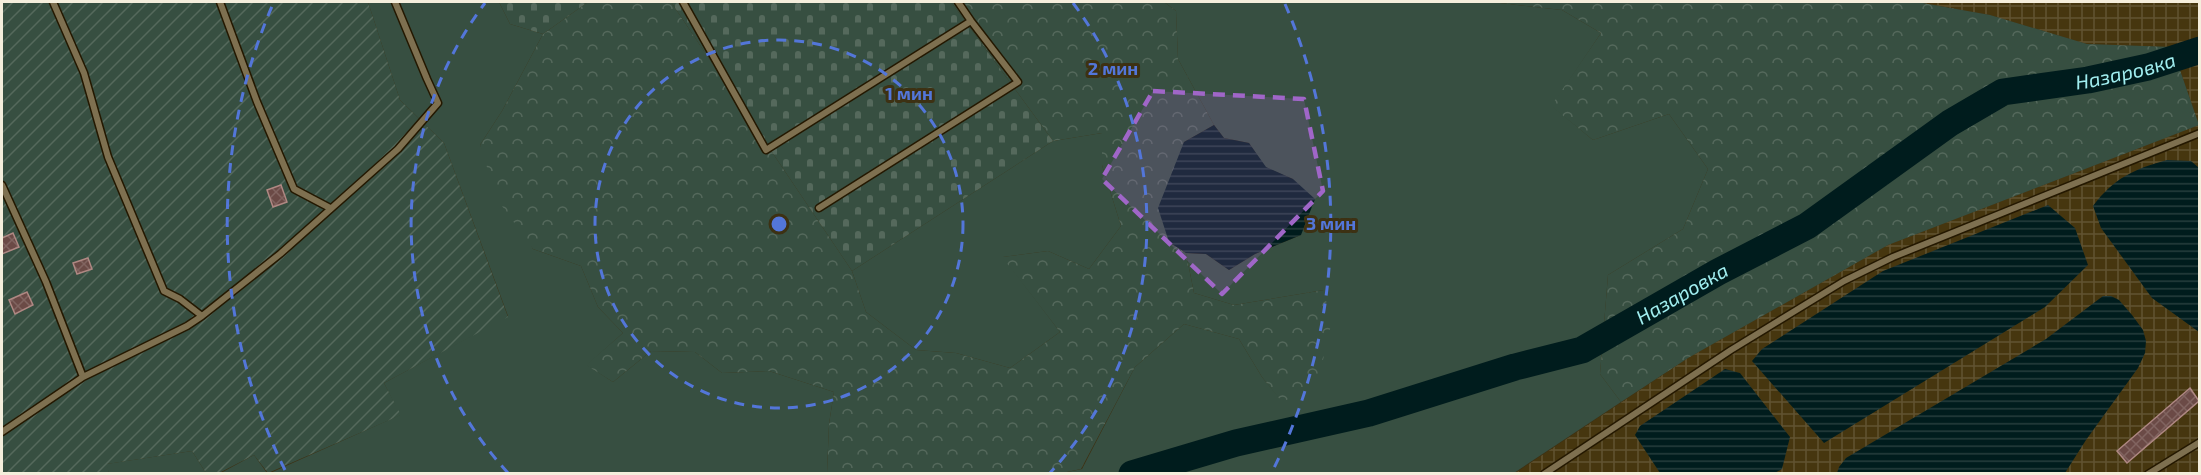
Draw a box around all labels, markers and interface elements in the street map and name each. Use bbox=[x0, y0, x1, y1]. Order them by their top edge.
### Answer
water label: Назаровка bbox=[2074, 47, 2179, 94]
text: 2 мин bbox=[1088, 57, 1138, 79]
text: 1 мин bbox=[885, 82, 933, 104]
text: 3 мин bbox=[1306, 212, 1356, 234]
centre of rings bbox=[769, 214, 789, 234]
water label: Назаровка bbox=[1631, 257, 1732, 329]

